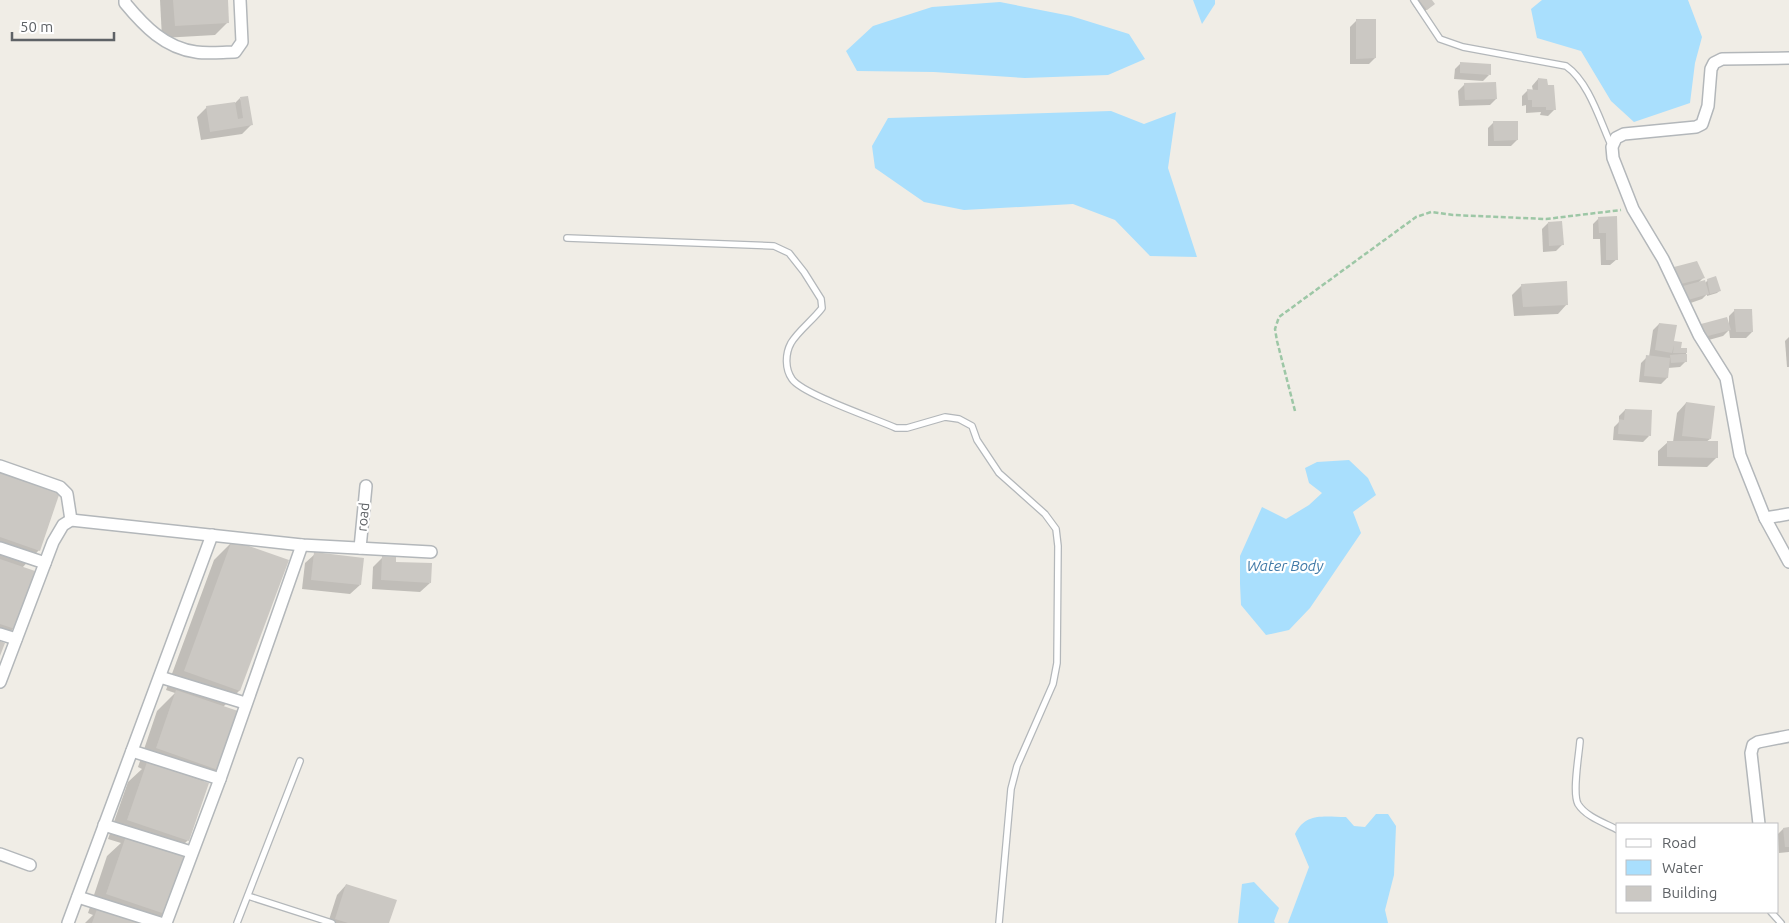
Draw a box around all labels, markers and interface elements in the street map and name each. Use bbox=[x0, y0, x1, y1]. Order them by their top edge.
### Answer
scale bar bbox=[12, 10, 115, 42]
text: 50 m bbox=[20, 18, 53, 35]
street label: road bbox=[354, 502, 372, 532]
water label: Water Body bbox=[1247, 557, 1324, 574]
legend bbox=[1616, 823, 1779, 913]
text: Road bbox=[1662, 834, 1697, 851]
text: Water bbox=[1662, 859, 1703, 876]
text: Building bbox=[1662, 884, 1717, 901]

